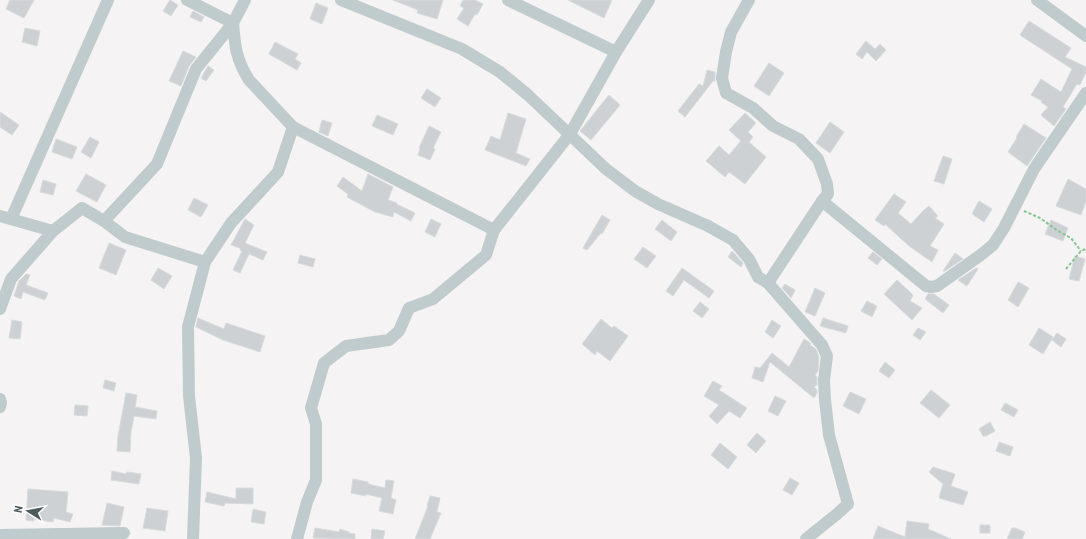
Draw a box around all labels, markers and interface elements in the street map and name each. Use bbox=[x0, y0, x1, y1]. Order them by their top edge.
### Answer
north arrow bbox=[8, 491, 48, 531]
text: N bbox=[12, 504, 26, 514]

